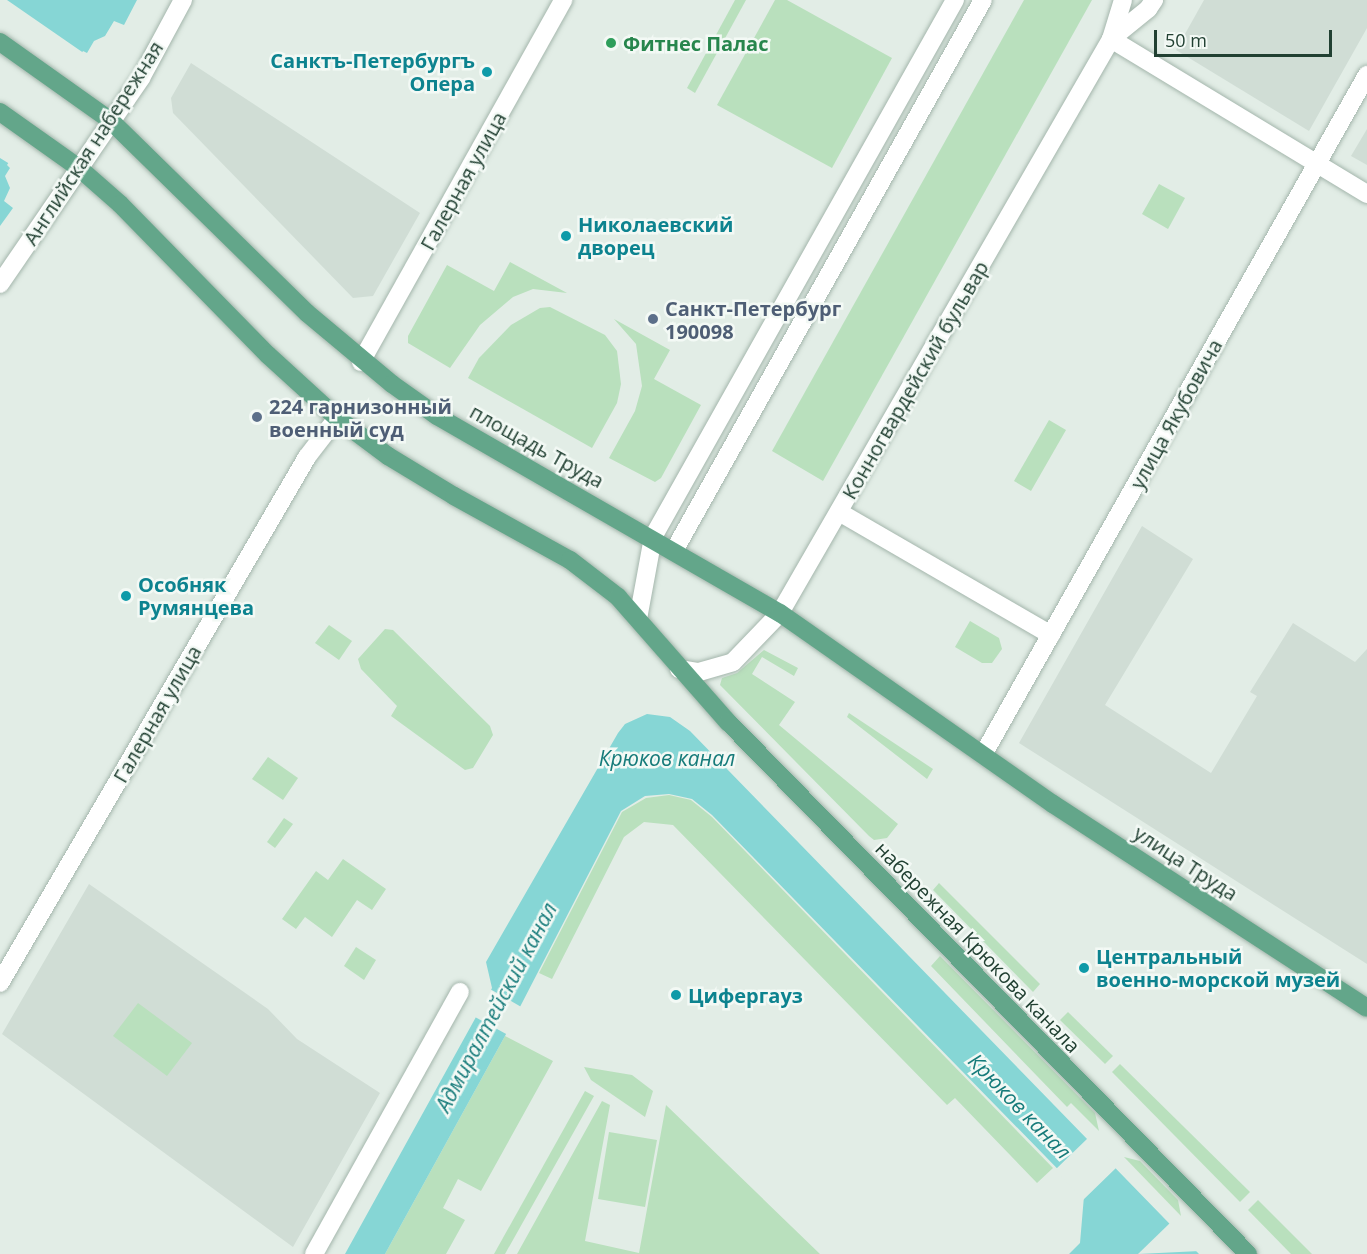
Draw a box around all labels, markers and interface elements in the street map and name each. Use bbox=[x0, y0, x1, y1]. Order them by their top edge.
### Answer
scale bar bbox=[1157, 18, 1336, 56]
text: 50 m bbox=[1165, 28, 1207, 52]
place label: Фитнес Палас bbox=[623, 31, 768, 55]
marker: Фитнес Палас bbox=[604, 36, 618, 50]
street label: Английская набережная bbox=[18, 37, 168, 249]
place label: Санктъ-Петербургъ Опера bbox=[270, 48, 475, 95]
marker: Санктъ-Петербургъ Опера bbox=[480, 65, 494, 79]
street label: Галерная улица bbox=[415, 108, 511, 254]
place label: Николаевский дворец bbox=[578, 213, 733, 260]
marker: Николаевский дворец bbox=[559, 229, 573, 243]
street label: Конногвардейский бульвар bbox=[837, 257, 993, 503]
place label: Санкт-Петербург 190098 bbox=[665, 296, 841, 343]
marker: Санкт-Петербург 190098 bbox=[646, 312, 660, 326]
street label: улица Якубовича bbox=[1125, 335, 1227, 493]
place label: 224 гарнизонный военный суд bbox=[269, 394, 452, 441]
street label: площадь Труда bbox=[466, 399, 608, 493]
marker: 224 гарнизонный военный суд bbox=[250, 410, 264, 424]
place label: Особняк Румянцева bbox=[138, 572, 254, 619]
marker: Особняк Румянцева bbox=[119, 589, 133, 603]
street label: Галерная улица bbox=[108, 641, 206, 787]
water label: Крюков канал bbox=[599, 745, 735, 771]
street label: улица Труда bbox=[1130, 821, 1242, 905]
street label: набережная Крюкова канала bbox=[871, 837, 1085, 1057]
water label: Адмиралтейский канал bbox=[430, 898, 562, 1116]
place label: Центральный военно-морской музей bbox=[1096, 945, 1340, 992]
marker: Центральный военно-морской музей bbox=[1077, 961, 1091, 975]
place label: Цифергауз bbox=[688, 983, 803, 1007]
marker: Цифергауз bbox=[669, 988, 683, 1002]
water label: Крюков канал bbox=[963, 1048, 1077, 1164]

